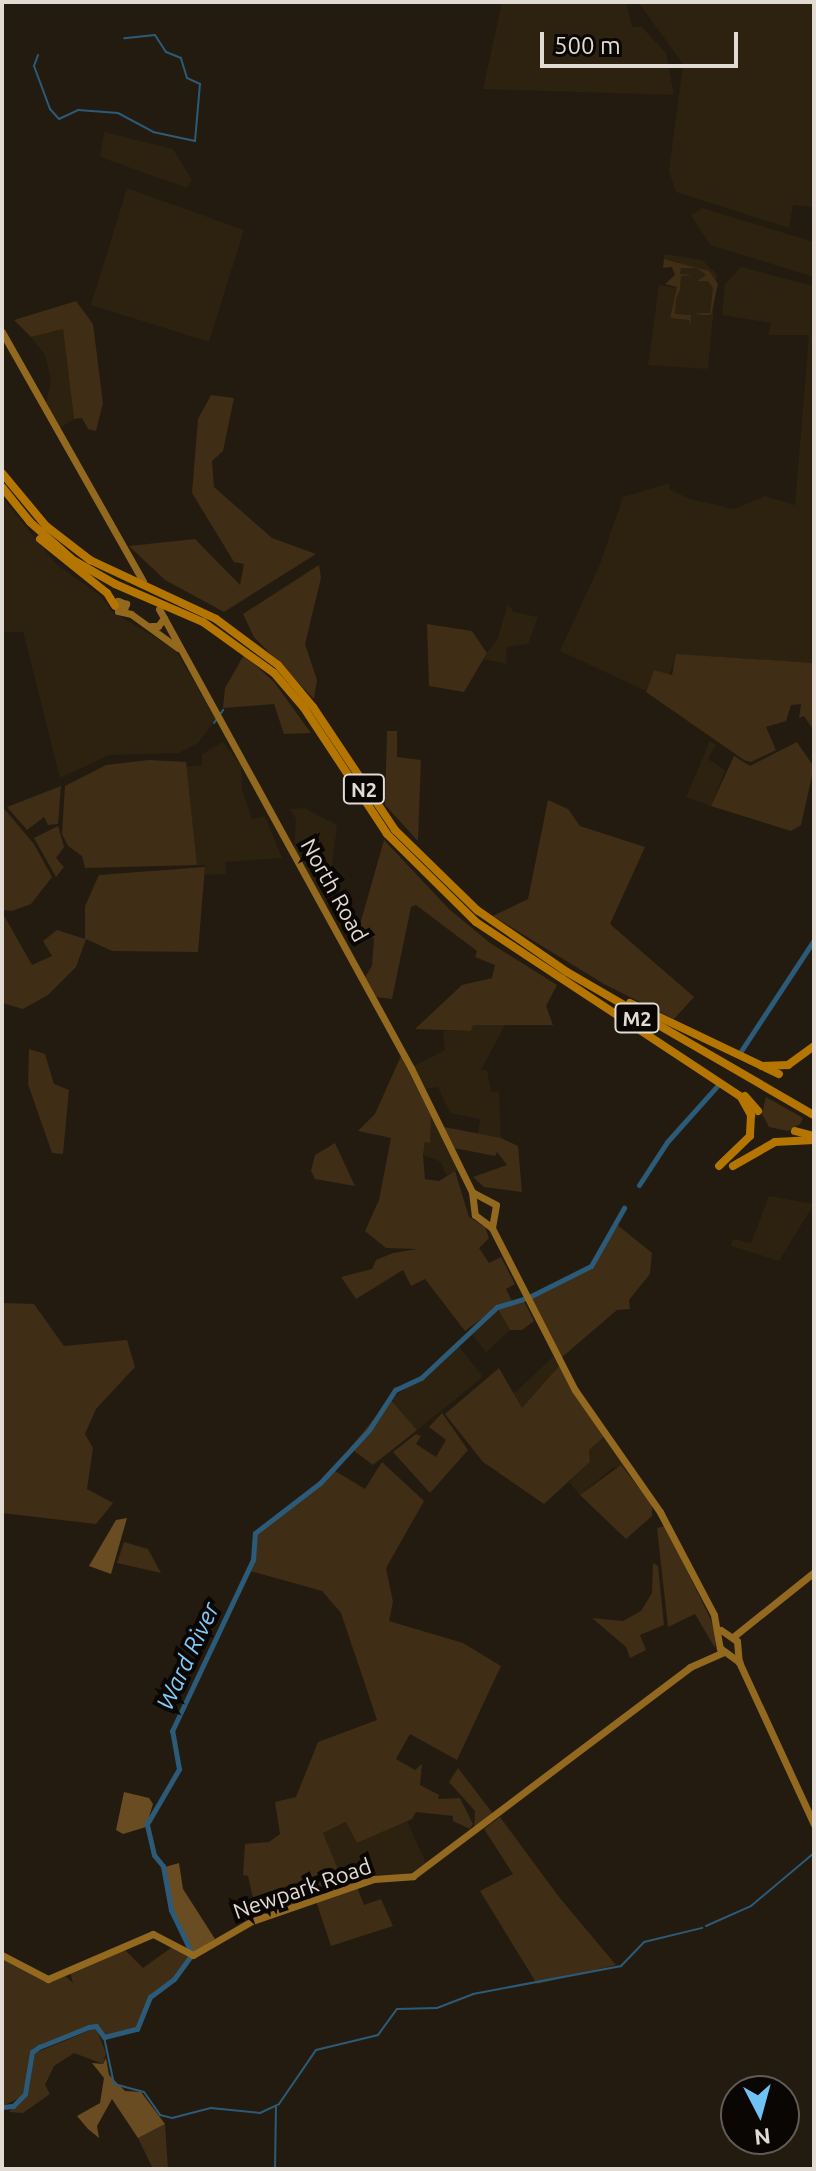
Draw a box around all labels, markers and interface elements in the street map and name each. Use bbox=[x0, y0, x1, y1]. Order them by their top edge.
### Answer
scale bar bbox=[544, 16, 742, 66]
text: 500 m bbox=[554, 32, 621, 59]
road number: N2 bbox=[342, 773, 386, 805]
street label: North Road bbox=[296, 834, 374, 946]
road number: M2 bbox=[613, 1002, 661, 1034]
water label: Ward River bbox=[151, 1598, 225, 1714]
street label: Newpark Road bbox=[229, 1852, 375, 1924]
north arrow bbox=[720, 2075, 800, 2155]
text: N bbox=[753, 2124, 772, 2151]

